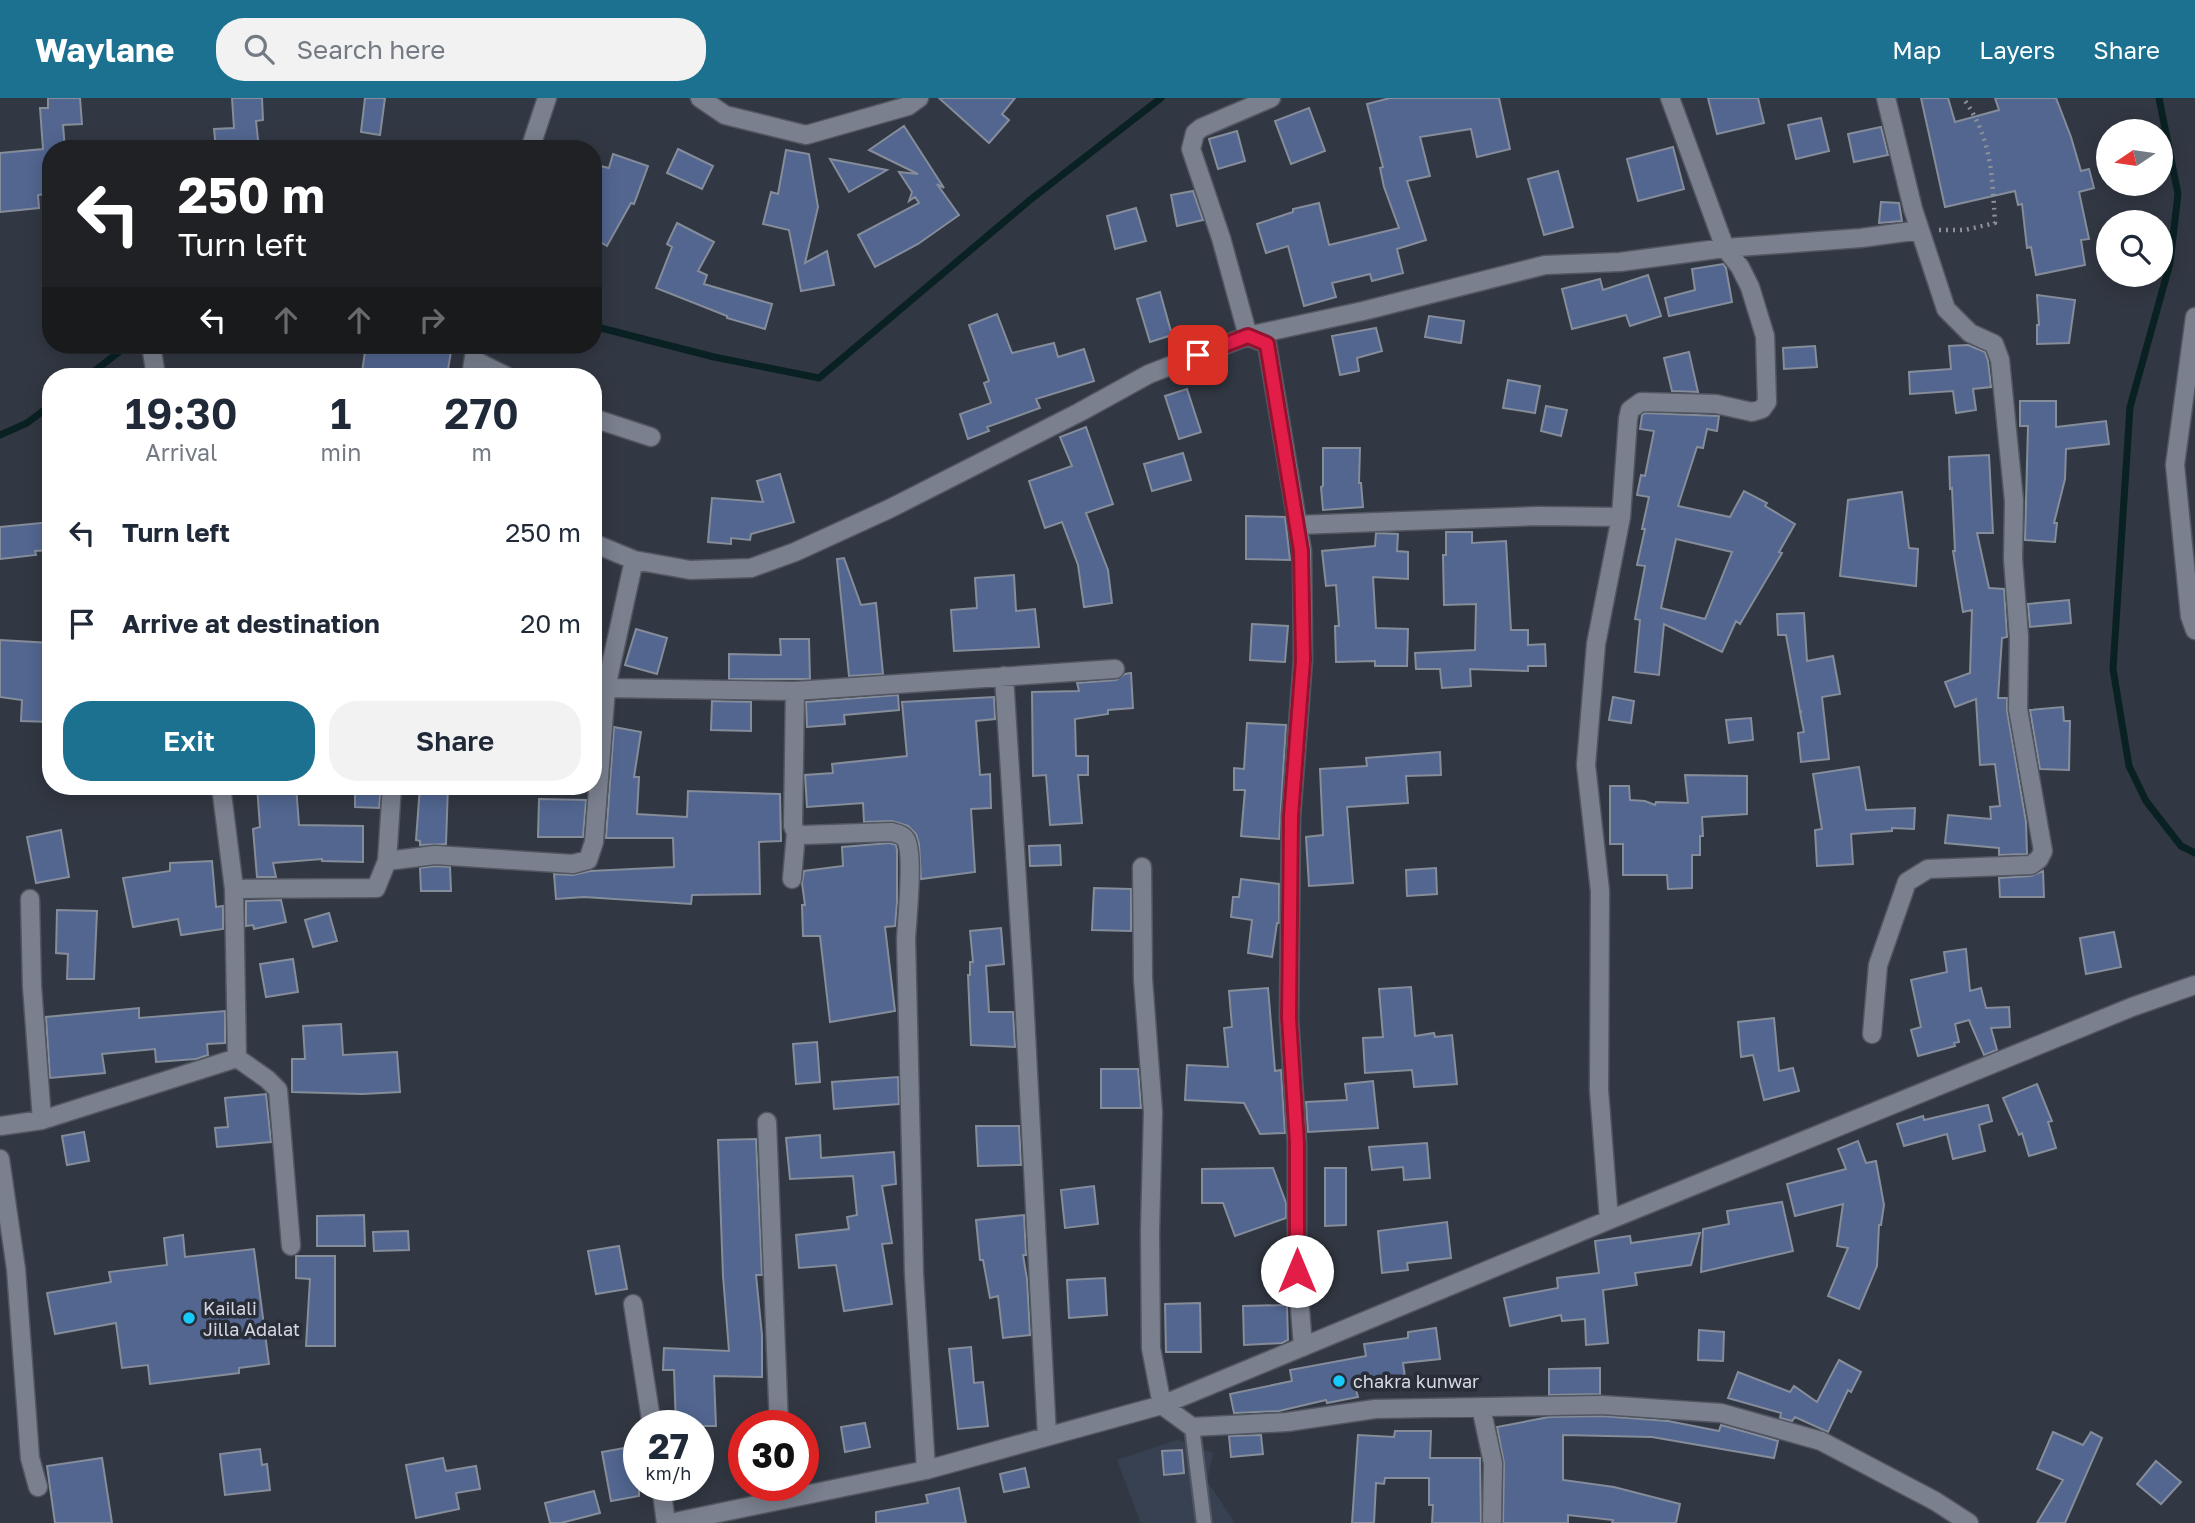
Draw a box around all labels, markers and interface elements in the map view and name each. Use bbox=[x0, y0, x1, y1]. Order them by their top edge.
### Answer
search box bbox=[216, 18, 706, 81]
text: Waylane bbox=[35, 30, 174, 69]
icon: search bbox=[240, 30, 278, 68]
text: Search here bbox=[296, 34, 445, 65]
text: Map bbox=[1892, 35, 1941, 64]
text: Layers bbox=[1979, 35, 2055, 64]
text: Share bbox=[2093, 35, 2160, 64]
north arrow bbox=[2096, 119, 2174, 196]
map controls bbox=[2096, 119, 2173, 287]
text: 250 m bbox=[178, 165, 325, 224]
icon: left bbox=[63, 168, 154, 259]
button: search bbox=[2096, 210, 2173, 287]
text: Turn left bbox=[178, 225, 307, 263]
icon: left bbox=[194, 301, 232, 339]
icon: ahead bbox=[267, 301, 305, 339]
icon: ahead bbox=[340, 301, 378, 339]
icon: right bbox=[413, 301, 451, 339]
pin bbox=[1168, 325, 1228, 385]
icon: arrive bbox=[1179, 336, 1217, 374]
text: 19:30 bbox=[125, 388, 238, 438]
text: 1 bbox=[330, 388, 352, 438]
text: 270 bbox=[444, 388, 519, 438]
text: Arrival bbox=[145, 438, 217, 466]
text: min bbox=[321, 438, 361, 466]
text: m bbox=[471, 438, 492, 466]
icon: left bbox=[63, 514, 101, 552]
text: Turn left bbox=[122, 517, 230, 548]
text: 250 m bbox=[505, 517, 581, 548]
icon: arrive bbox=[63, 605, 101, 643]
text: Arrive at destination bbox=[122, 608, 380, 639]
text: 20 m bbox=[520, 608, 581, 639]
button: Exit bbox=[63, 701, 315, 781]
button: Share bbox=[329, 701, 581, 781]
position arrow bbox=[1260, 1234, 1334, 1308]
place label: Kailali Jilla Adalat bbox=[203, 1297, 300, 1340]
marker: Kailali Jilla Adalat bbox=[181, 1310, 197, 1326]
place label: chakra kunwar bbox=[1353, 1370, 1479, 1392]
marker: chakra kunwar bbox=[1331, 1373, 1347, 1389]
speed limit sign: 30 bbox=[728, 1410, 819, 1501]
text: 27 bbox=[648, 1425, 689, 1467]
text: km/h bbox=[646, 1462, 691, 1484]

